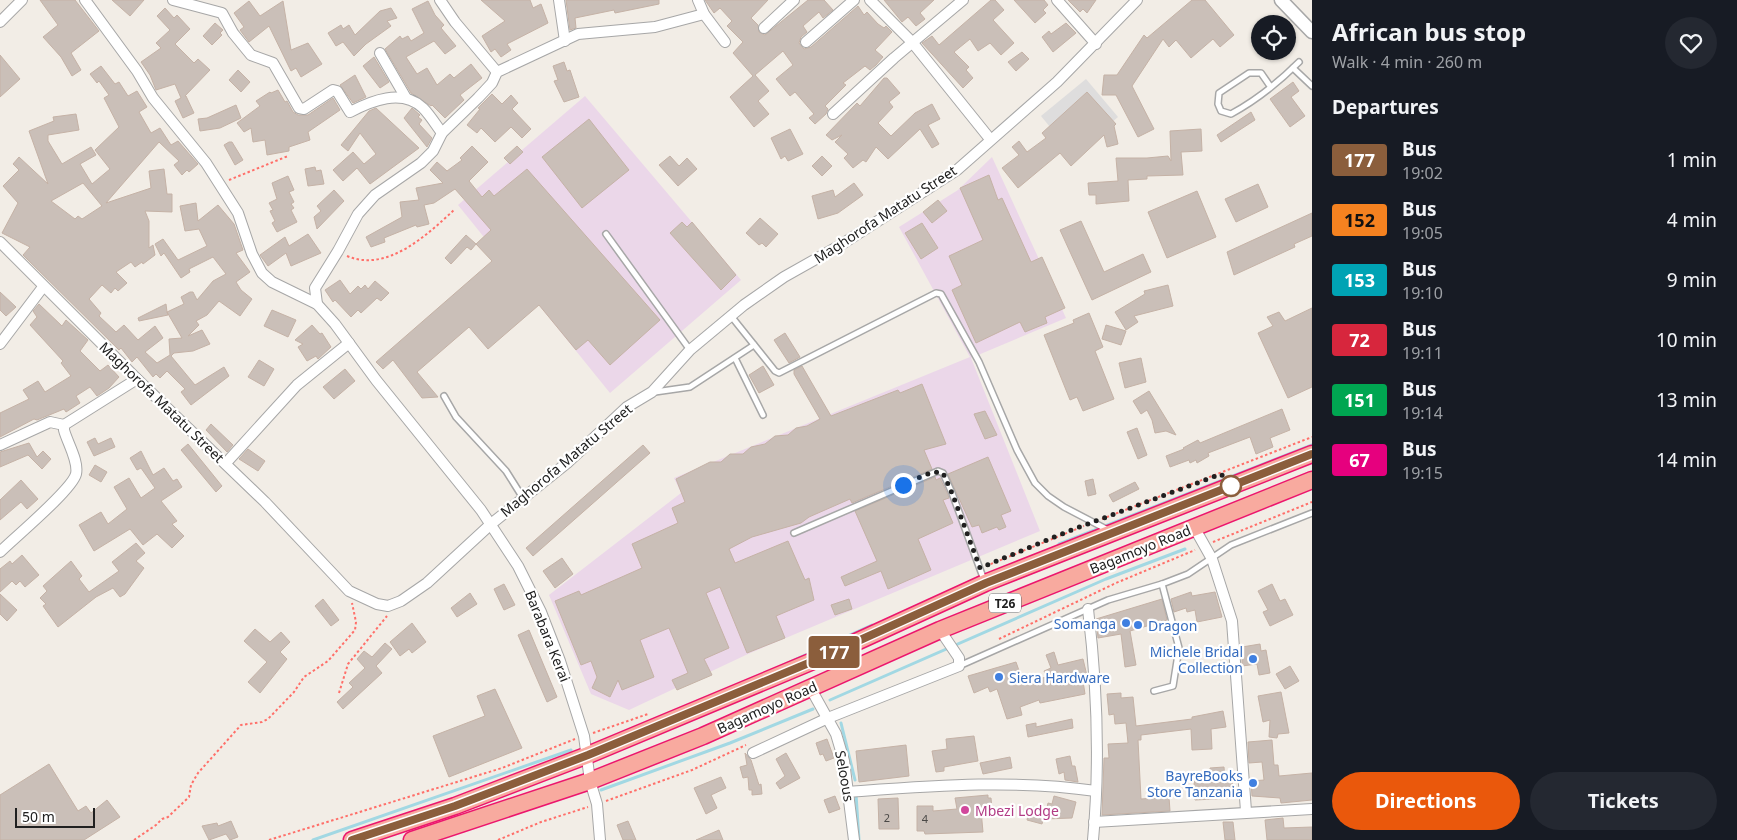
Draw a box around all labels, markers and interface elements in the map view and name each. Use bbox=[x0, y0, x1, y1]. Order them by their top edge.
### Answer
map controls bbox=[1251, 15, 1296, 60]
button: locate bbox=[1251, 15, 1296, 60]
text: African bus stop bbox=[1332, 15, 1526, 48]
button: heart bbox=[1665, 17, 1717, 69]
text: Walk · 4 min · 260 m bbox=[1332, 51, 1482, 73]
text: Departures bbox=[1332, 94, 1439, 120]
text: Bus bbox=[1402, 136, 1437, 162]
text: 1 min bbox=[1667, 147, 1717, 173]
text: 177 bbox=[1344, 148, 1375, 172]
street label: Maghorofa Matatu Street bbox=[810, 161, 960, 267]
text: 19:02 bbox=[1402, 162, 1443, 184]
text: Bus bbox=[1402, 196, 1437, 222]
text: 4 min bbox=[1667, 207, 1717, 233]
text: 152 bbox=[1344, 208, 1375, 232]
text: 19:05 bbox=[1402, 222, 1443, 244]
text: Bus bbox=[1402, 256, 1437, 282]
text: 9 min bbox=[1667, 267, 1717, 293]
text: 153 bbox=[1344, 268, 1375, 292]
text: 19:10 bbox=[1402, 282, 1443, 304]
text: Bus bbox=[1402, 316, 1437, 342]
text: 10 min bbox=[1656, 327, 1717, 353]
text: 72 bbox=[1349, 328, 1370, 352]
street label: Maghorofa Matatu Street bbox=[96, 337, 228, 467]
text: 19:11 bbox=[1402, 342, 1443, 364]
text: Bus bbox=[1402, 376, 1437, 402]
text: 13 min bbox=[1656, 387, 1717, 413]
text: 151 bbox=[1344, 388, 1375, 412]
street label: Maghorofa Matatu Street bbox=[496, 399, 636, 521]
text: 19:14 bbox=[1402, 402, 1443, 424]
text: Bus bbox=[1402, 436, 1437, 462]
text: 14 min bbox=[1656, 447, 1717, 473]
text: 67 bbox=[1349, 448, 1370, 472]
text: 19:15 bbox=[1402, 462, 1443, 484]
your location bbox=[891, 473, 916, 498]
unlabelled marker bbox=[1220, 475, 1242, 497]
street label: Bagamoyo Road bbox=[1087, 520, 1193, 578]
street label: Barabara Kerai bbox=[521, 587, 575, 685]
road number: T26 bbox=[989, 594, 1021, 612]
place label: Somanga bbox=[1054, 614, 1116, 633]
place label: Dragon bbox=[1148, 616, 1197, 635]
marker: Somanga bbox=[1120, 617, 1132, 629]
marker: Dragon bbox=[1132, 619, 1144, 631]
line badge: 177 bbox=[805, 636, 863, 668]
text: 177 bbox=[819, 640, 849, 664]
place label: Michele Bridal Collection bbox=[1150, 642, 1243, 677]
marker: Michele Bridal Collection bbox=[1247, 653, 1259, 665]
place label: Siera Hardware bbox=[1009, 668, 1110, 687]
marker: Siera Hardware bbox=[993, 671, 1005, 683]
street label: Bagamoyo Road bbox=[714, 676, 820, 738]
street label: Seloous bbox=[831, 749, 859, 803]
place label: BayreBooks Store Tanzania bbox=[1147, 766, 1243, 801]
button: Directions bbox=[1332, 772, 1520, 830]
button: Tickets bbox=[1530, 772, 1717, 830]
marker: BayreBooks Store Tanzania bbox=[1247, 777, 1259, 789]
place label: Mbezi Lodge bbox=[975, 801, 1059, 820]
marker: Mbezi Lodge bbox=[959, 804, 971, 816]
scale bar bbox=[15, 805, 95, 828]
text: 50 m bbox=[22, 807, 55, 826]
house number: 2 bbox=[884, 810, 890, 825]
house number: 4 bbox=[922, 811, 929, 826]

